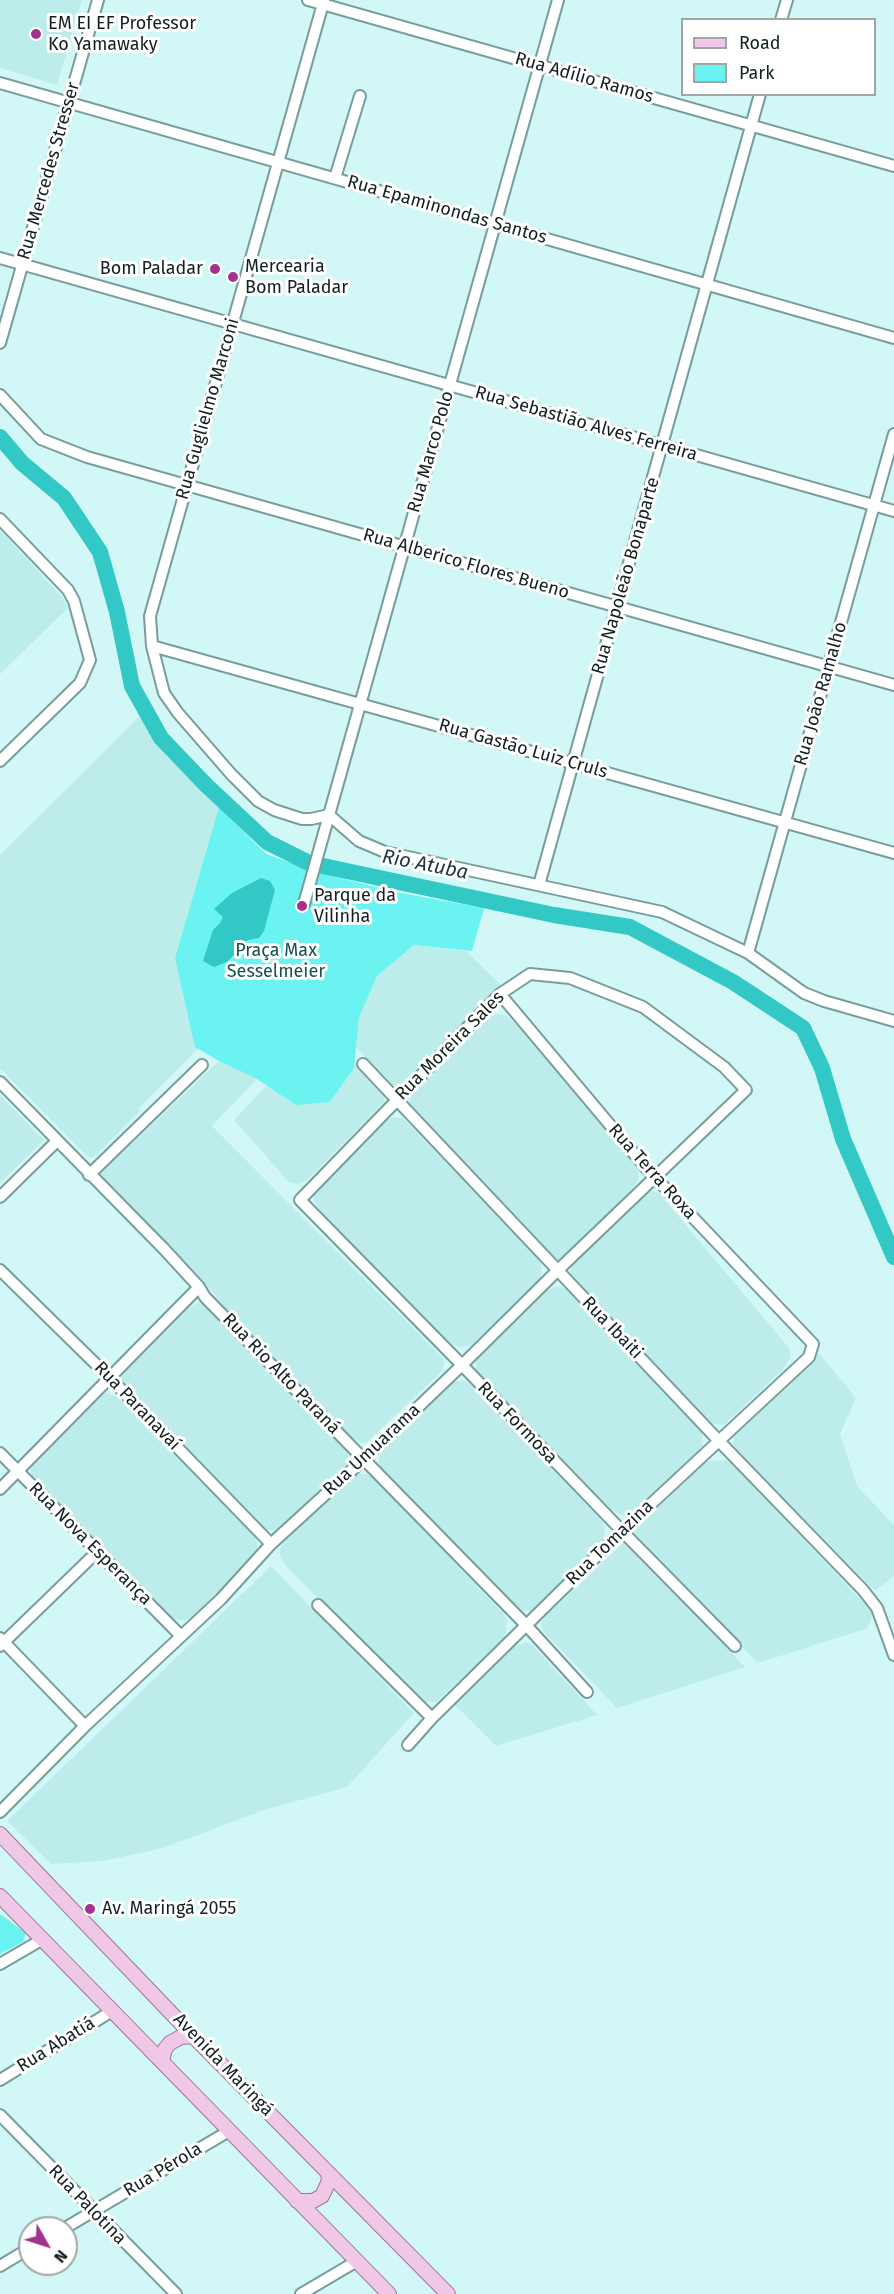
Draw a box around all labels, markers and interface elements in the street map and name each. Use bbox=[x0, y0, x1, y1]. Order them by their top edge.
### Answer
place label: EM EI EF Professor Ko Yamawaky bbox=[48, 13, 196, 56]
legend bbox=[681, 18, 876, 96]
marker: EM EI EF Professor Ko Yamawaky bbox=[29, 27, 43, 41]
text: Road bbox=[739, 32, 781, 54]
street label: Rua Adílio Ramos bbox=[512, 48, 656, 108]
text: Park bbox=[739, 62, 774, 84]
street label: Rua Mercedes Stresser bbox=[13, 80, 85, 262]
street label: Rua Epaminondas Santos bbox=[345, 171, 549, 249]
place label: Mercearia Bom Paladar bbox=[245, 256, 348, 298]
place label: Bom Paladar bbox=[100, 258, 203, 280]
marker: Bom Paladar bbox=[208, 262, 222, 276]
marker: Mercearia Bom Paladar bbox=[226, 270, 240, 284]
street label: Rua Guglielmo Marconi bbox=[172, 316, 244, 502]
street label: Rua Sebastião Alves Ferreira bbox=[472, 382, 700, 466]
street label: Rua Marco Polo bbox=[403, 389, 459, 515]
street label: Rua Napoleão Bonaparte bbox=[587, 475, 665, 677]
street label: Rua Alberico Flores Bueno bbox=[360, 524, 572, 604]
street label: Rua João Ramalho bbox=[790, 620, 852, 768]
street label: Rua Gastão Luiz Cruls bbox=[436, 715, 610, 783]
water label: Rio Atuba bbox=[380, 845, 470, 885]
place label: Parque da Vilinha bbox=[314, 885, 396, 928]
marker: Parque da Vilinha bbox=[295, 899, 309, 913]
park label: Praça Max Sesselmeier bbox=[227, 940, 325, 982]
street label: Rua Moreira Sales bbox=[391, 987, 509, 1105]
street label: Rua Terra Roxa bbox=[603, 1120, 701, 1224]
street label: Rua Ibaiti bbox=[577, 1292, 647, 1364]
street label: Rua Rio Alto Paraná bbox=[218, 1309, 344, 1439]
street label: Rua Paranavaí bbox=[89, 1357, 185, 1455]
street label: Rua Formosa bbox=[473, 1378, 561, 1468]
street label: Rua Umuarama bbox=[319, 1400, 425, 1500]
street label: Rua Nova Esperança bbox=[24, 1478, 156, 1610]
street label: Rua Tomazina bbox=[562, 1496, 658, 1590]
place label: Av. Maringá 2055 bbox=[102, 1898, 236, 1920]
marker: Av. Maringá 2055 bbox=[83, 1902, 97, 1916]
street label: Avenida Maringá bbox=[168, 2009, 278, 2121]
street label: Rua Abatiá bbox=[13, 2013, 99, 2077]
street label: Rua Pérola bbox=[120, 2138, 206, 2202]
street label: Rua Palotina bbox=[44, 2161, 130, 2249]
north arrow bbox=[18, 2216, 78, 2276]
text: N bbox=[50, 2246, 72, 2266]

